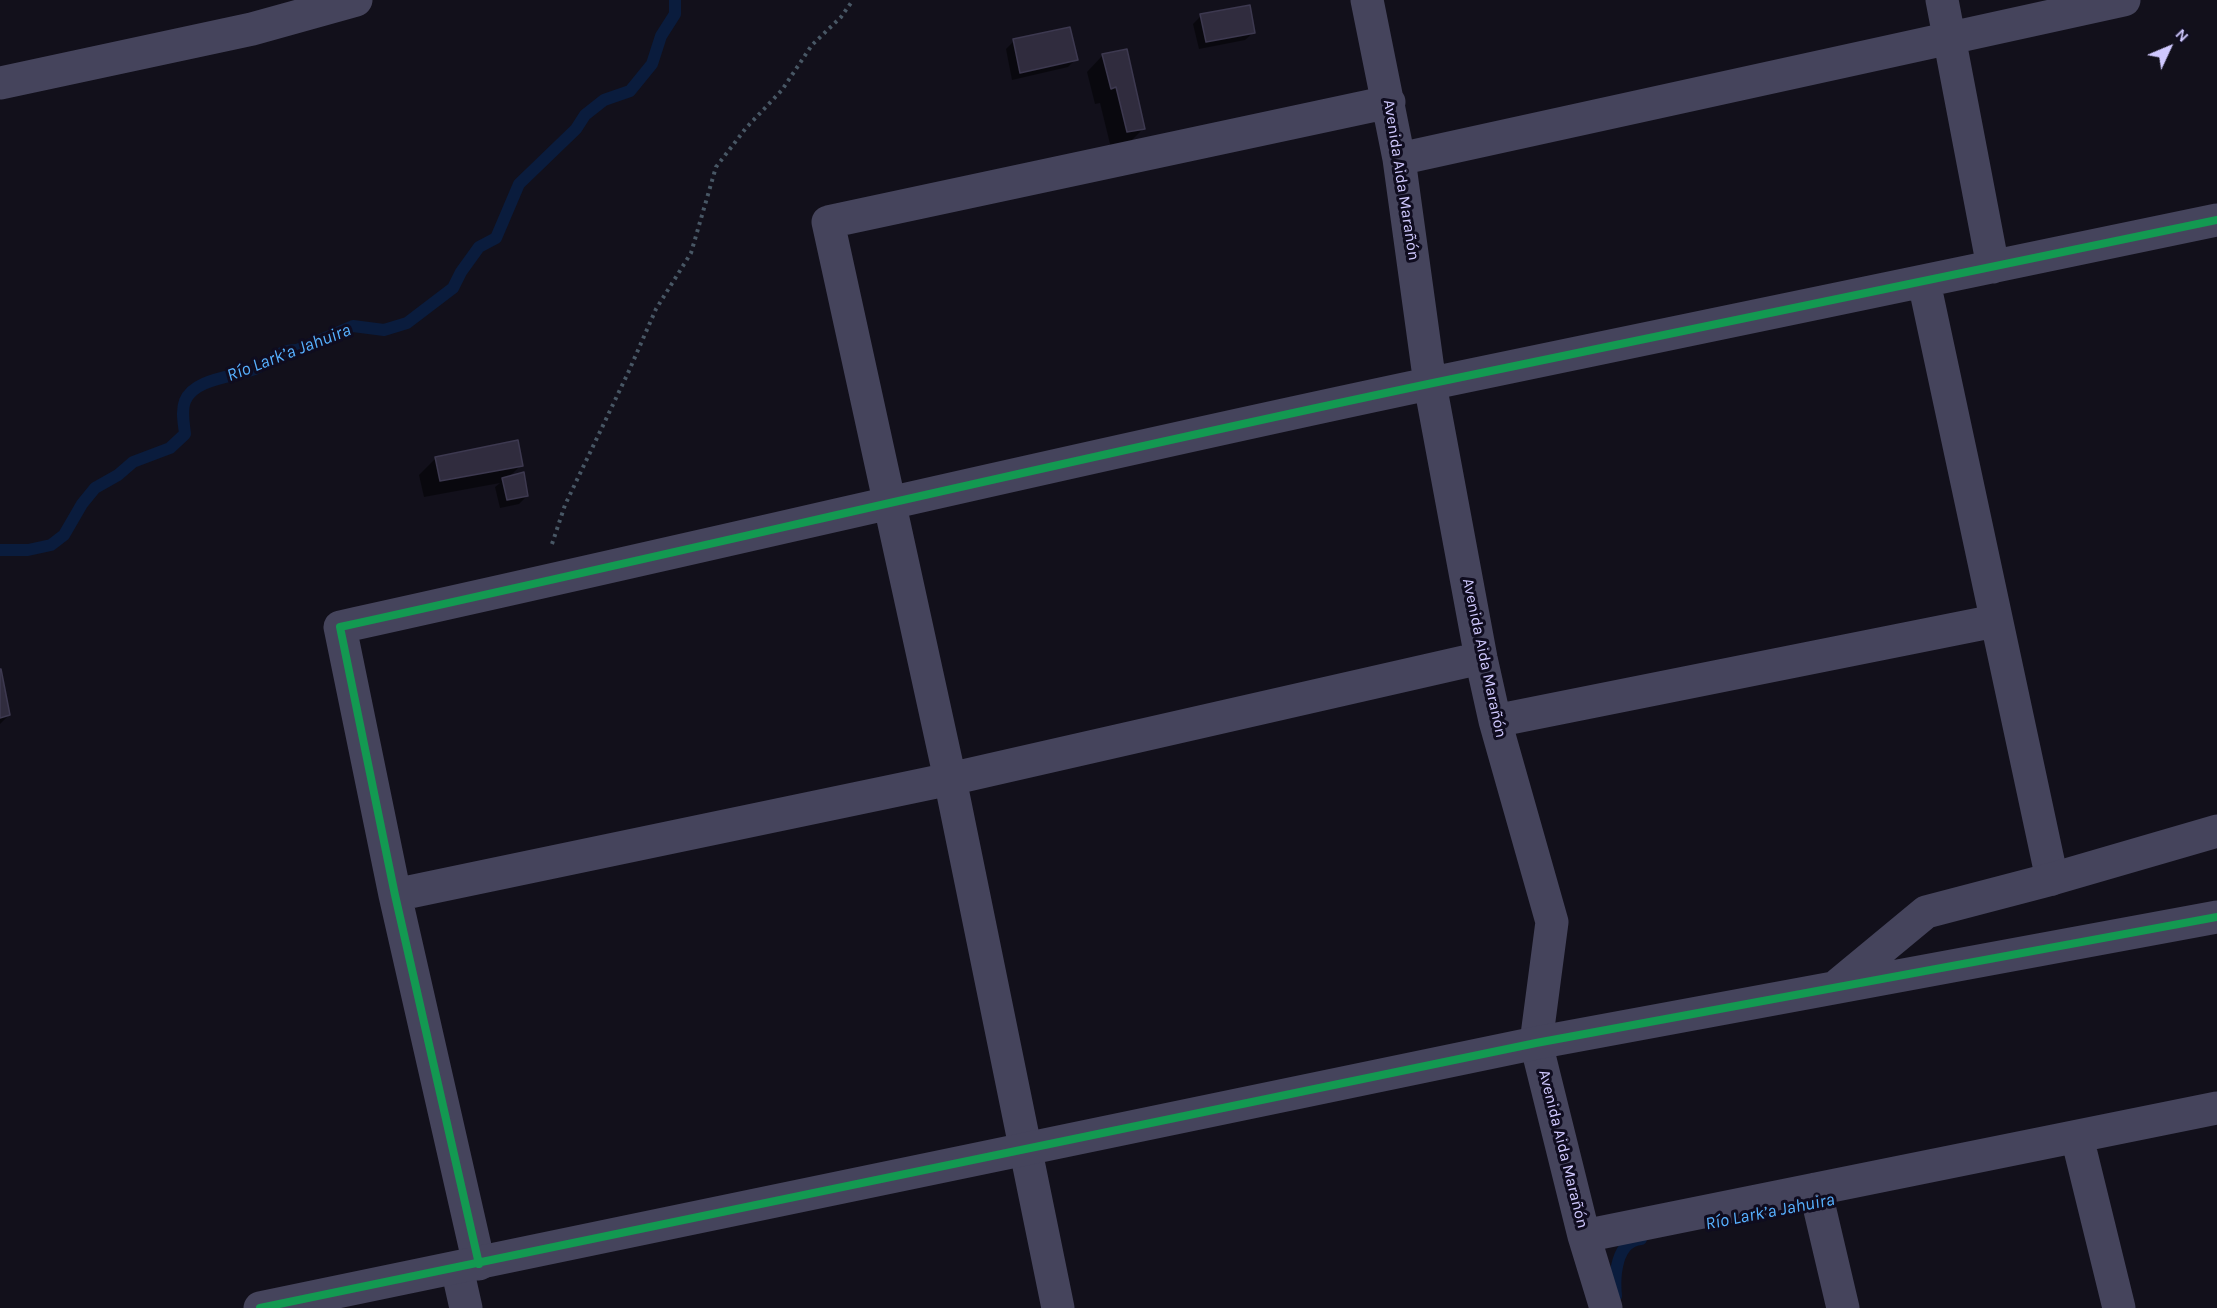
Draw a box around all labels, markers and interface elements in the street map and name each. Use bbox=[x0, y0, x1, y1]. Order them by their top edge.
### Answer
north arrow bbox=[2139, 18, 2199, 78]
text: N bbox=[2171, 24, 2193, 46]
street label: Avenida Aida Marañón bbox=[1379, 98, 1423, 262]
water label: Río Lark’a Jahuira bbox=[224, 319, 354, 387]
street label: Avenida Aida Marañón bbox=[1458, 576, 1510, 740]
street label: Avenida Aida Marañón bbox=[1534, 1068, 1592, 1230]
water label: Río Lark’a Jahuira bbox=[1704, 1189, 1836, 1235]

